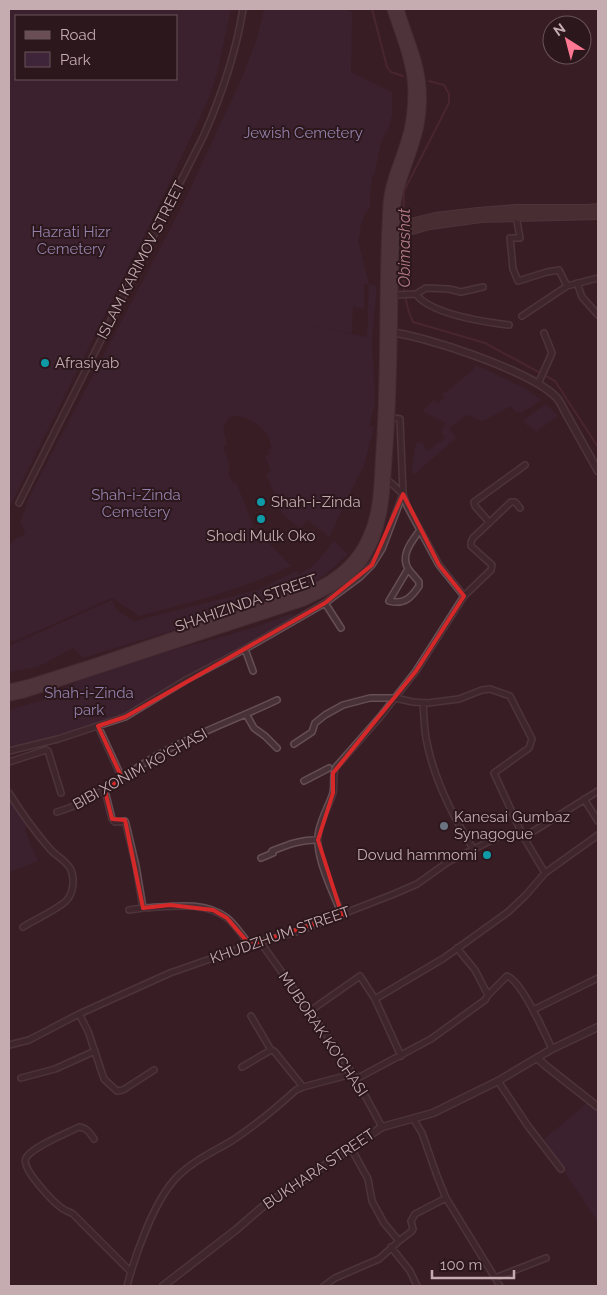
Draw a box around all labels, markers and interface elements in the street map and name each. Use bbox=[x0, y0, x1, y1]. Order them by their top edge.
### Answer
legend bbox=[15, 15, 178, 80]
north arrow bbox=[542, 15, 592, 65]
text: N bbox=[550, 20, 568, 39]
text: Road bbox=[60, 26, 96, 44]
text: Park bbox=[60, 51, 91, 69]
park label: Jewish Cemetery bbox=[243, 124, 363, 142]
street label: ISLAM KARIMOV STREET bbox=[93, 178, 189, 342]
water label: Obimashat bbox=[395, 208, 414, 288]
park label: Hazrati Hizr Cemetery bbox=[31, 223, 111, 258]
place label: Afrasiyab bbox=[55, 354, 119, 372]
marker: Afrasiyab bbox=[39, 357, 51, 369]
park label: Shah-i-Zinda Cemetery bbox=[91, 486, 181, 521]
place label: Shah-i-Zinda bbox=[271, 493, 361, 511]
marker: Shah-i-Zinda bbox=[255, 496, 267, 508]
marker: Shodi Mulk Oko bbox=[255, 513, 267, 525]
place label: Shodi Mulk Oko bbox=[207, 527, 316, 545]
street label: SHAHIZINDA STREET bbox=[173, 570, 319, 636]
park label: Shah-i-Zinda park bbox=[44, 684, 134, 719]
street label: BIBI XONIM KO'CHASI bbox=[70, 725, 210, 813]
place label: Kanesai Gumbaz Synagogue bbox=[454, 808, 570, 843]
marker: Kanesai Gumbaz Synagogue bbox=[438, 820, 450, 832]
place label: Dovud hammomi bbox=[357, 846, 477, 864]
marker: Dovud hammomi bbox=[481, 849, 493, 861]
street label: KHUDZHUM STREET bbox=[208, 903, 352, 967]
street label: MUBORAK KO'CHASI bbox=[275, 968, 371, 1100]
street label: BUKHARA STREET bbox=[260, 1125, 378, 1213]
scale bar bbox=[432, 1248, 514, 1280]
text: 100 m bbox=[440, 1256, 482, 1274]

